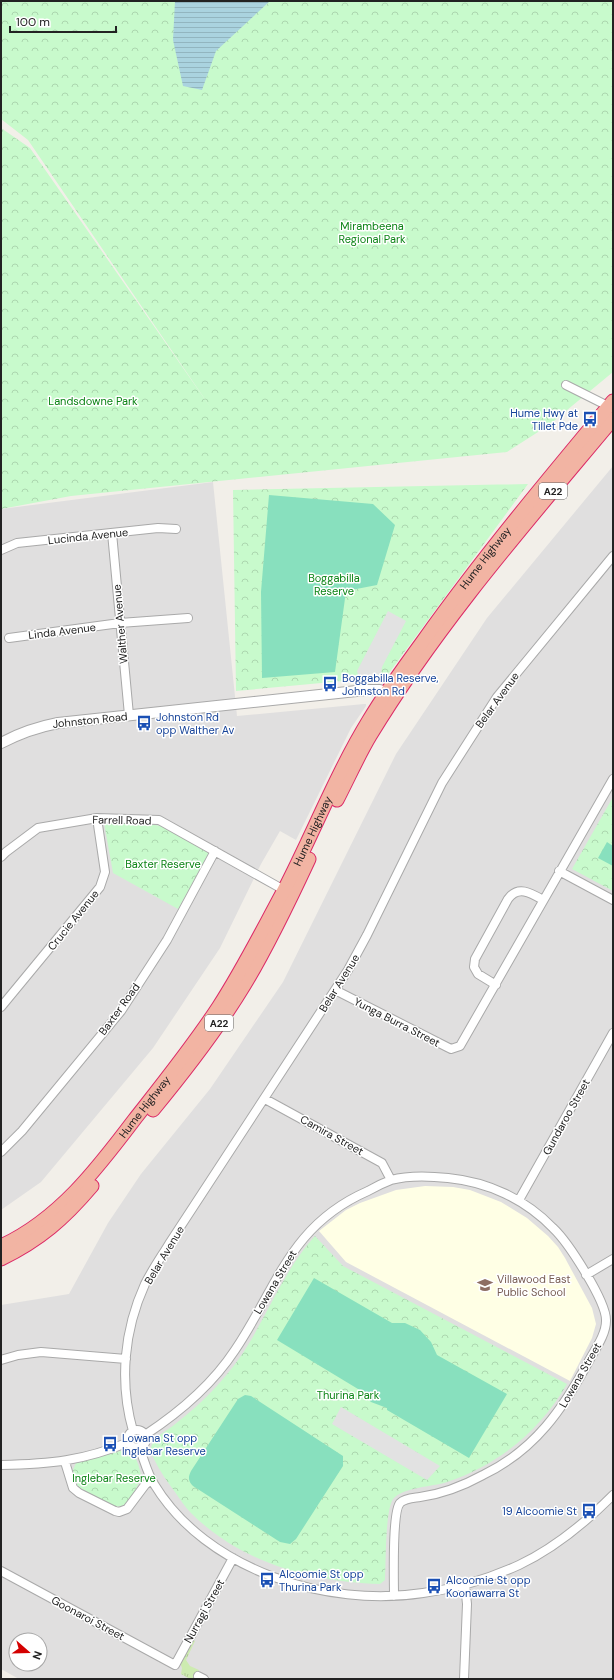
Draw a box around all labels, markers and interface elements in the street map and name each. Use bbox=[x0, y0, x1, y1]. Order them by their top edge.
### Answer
scale bar bbox=[10, 8, 116, 34]
text: 100 m bbox=[16, 14, 50, 30]
park label: Mirambeena Regional Park bbox=[338, 219, 406, 246]
park label: Landsdowne Park bbox=[48, 394, 138, 408]
place label: Hume Hwy at Tillet Pde bbox=[510, 406, 578, 433]
bus stop icon: Hume Hwy at Tillet Pde bbox=[581, 410, 599, 428]
road number: A22 bbox=[539, 483, 567, 499]
street label: Hume Highway bbox=[456, 524, 514, 592]
street label: Lucinda Avenue bbox=[47, 525, 129, 547]
park label: Boggabilla Reserve bbox=[308, 571, 360, 598]
street label: Walther Avenue bbox=[110, 584, 130, 664]
street label: Linda Avenue bbox=[27, 620, 97, 642]
street label: Belar Avenue bbox=[472, 669, 522, 731]
place label: Boggabilla Reserve, Johnston Rd bbox=[342, 671, 439, 698]
bus stop icon: Boggabilla Reserve, Johnston Rd bbox=[321, 675, 339, 693]
street label: Johnston Road bbox=[52, 709, 128, 731]
place label: Johnston Rd opp Walther Av bbox=[156, 710, 234, 737]
bus stop icon: Johnston Rd opp Walther Av bbox=[135, 714, 153, 732]
street label: Hume Highway bbox=[290, 794, 335, 868]
street label: Farrell Road bbox=[92, 812, 152, 828]
park label: Baxter Reserve bbox=[125, 857, 201, 871]
street label: Crucie Avenue bbox=[44, 887, 102, 953]
street label: Belar Avenue bbox=[316, 951, 362, 1015]
street label: Baxter Road bbox=[95, 980, 143, 1038]
street label: Yunga Burra Street bbox=[352, 994, 442, 1050]
road number: A22 bbox=[205, 1015, 233, 1031]
street label: Hume Highway bbox=[116, 1073, 173, 1141]
street label: Gundaroo Street bbox=[539, 1077, 593, 1157]
street label: Camira Street bbox=[298, 1112, 366, 1158]
street label: Belar Avenue bbox=[141, 1223, 187, 1287]
street label: Lowana Street bbox=[250, 1247, 300, 1317]
place label: Villawood East Public School bbox=[497, 1272, 571, 1299]
school or university icon: Villawood East Public School bbox=[476, 1276, 494, 1294]
street label: Lowana Street bbox=[556, 1340, 604, 1410]
park label: Thurina Park bbox=[317, 1388, 380, 1402]
place label: Lowana St opp Inglebar Reserve bbox=[122, 1431, 206, 1458]
bus stop icon: Lowana St opp Inglebar Reserve bbox=[101, 1435, 119, 1453]
park label: Inglebar Reserve bbox=[72, 1471, 156, 1485]
bus stop icon: 19 Alcoomie St bbox=[580, 1502, 598, 1520]
place label: 19 Alcoomie St bbox=[502, 1504, 577, 1518]
place label: Alcoomie St opp Thurina Park bbox=[279, 1567, 364, 1594]
bus stop icon: Alcoomie St opp Thurina Park bbox=[258, 1571, 276, 1589]
place label: Alcoomie St opp Koonawarra St bbox=[446, 1573, 531, 1600]
street label: Nurragi Street bbox=[181, 1577, 227, 1645]
bus stop icon: Alcoomie St opp Koonawarra St bbox=[425, 1577, 443, 1595]
street label: Goonaroi Street bbox=[49, 1593, 127, 1643]
north arrow bbox=[8, 1632, 48, 1672]
text: N bbox=[29, 1649, 45, 1662]

